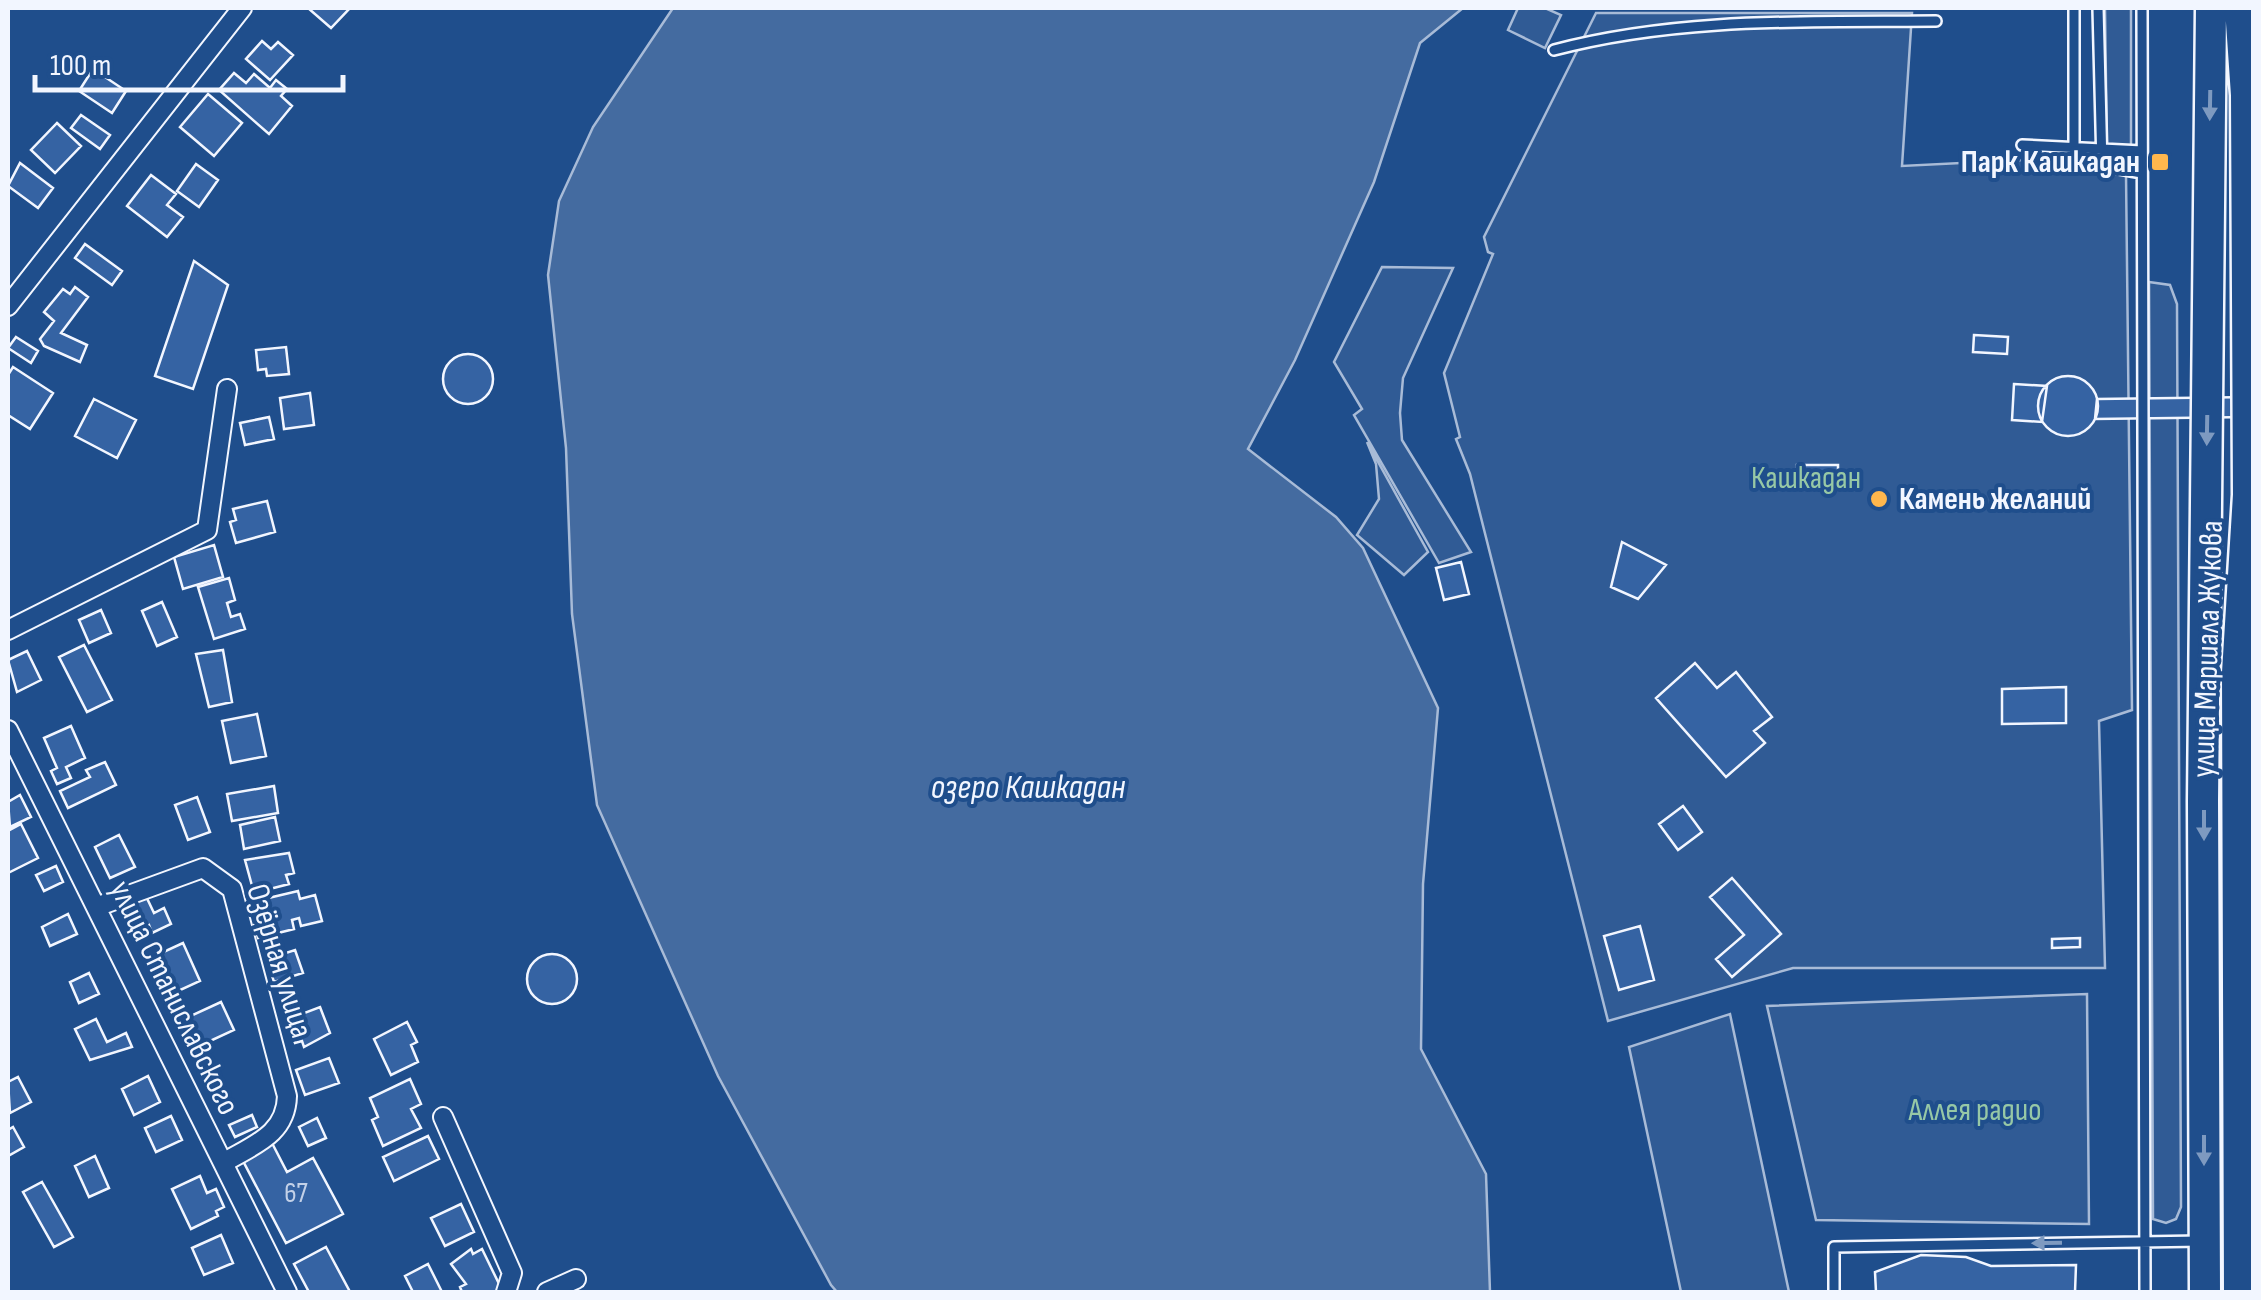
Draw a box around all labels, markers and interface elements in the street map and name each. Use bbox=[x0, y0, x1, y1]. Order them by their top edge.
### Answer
scale bar bbox=[35, 30, 342, 92]
text: 100 m bbox=[50, 48, 111, 84]
one-way arrow bbox=[2202, 89, 2218, 121]
place label: Парк Кашкадан bbox=[1961, 143, 2140, 182]
marker: Парк Кашкадан bbox=[2149, 151, 2171, 173]
one-way arrow bbox=[2199, 414, 2215, 446]
park label: Кашкадан bbox=[1751, 459, 1861, 498]
place label: Камень желаний bbox=[1899, 480, 2091, 519]
marker: Камень желаний bbox=[1868, 488, 1890, 510]
street label: улица Маршала Жукова bbox=[2184, 520, 2232, 778]
water label: озеро Кашкадан bbox=[931, 766, 1126, 809]
one-way arrow bbox=[2196, 809, 2212, 841]
street label: улица Станиславского bbox=[100, 875, 248, 1121]
street label: Озёрная улица bbox=[237, 879, 321, 1043]
park label: Аллея радио bbox=[1908, 1091, 2041, 1130]
one-way arrow bbox=[2196, 1134, 2212, 1166]
house number: 67 bbox=[284, 1177, 308, 1210]
one-way arrow bbox=[2030, 1235, 2062, 1251]

